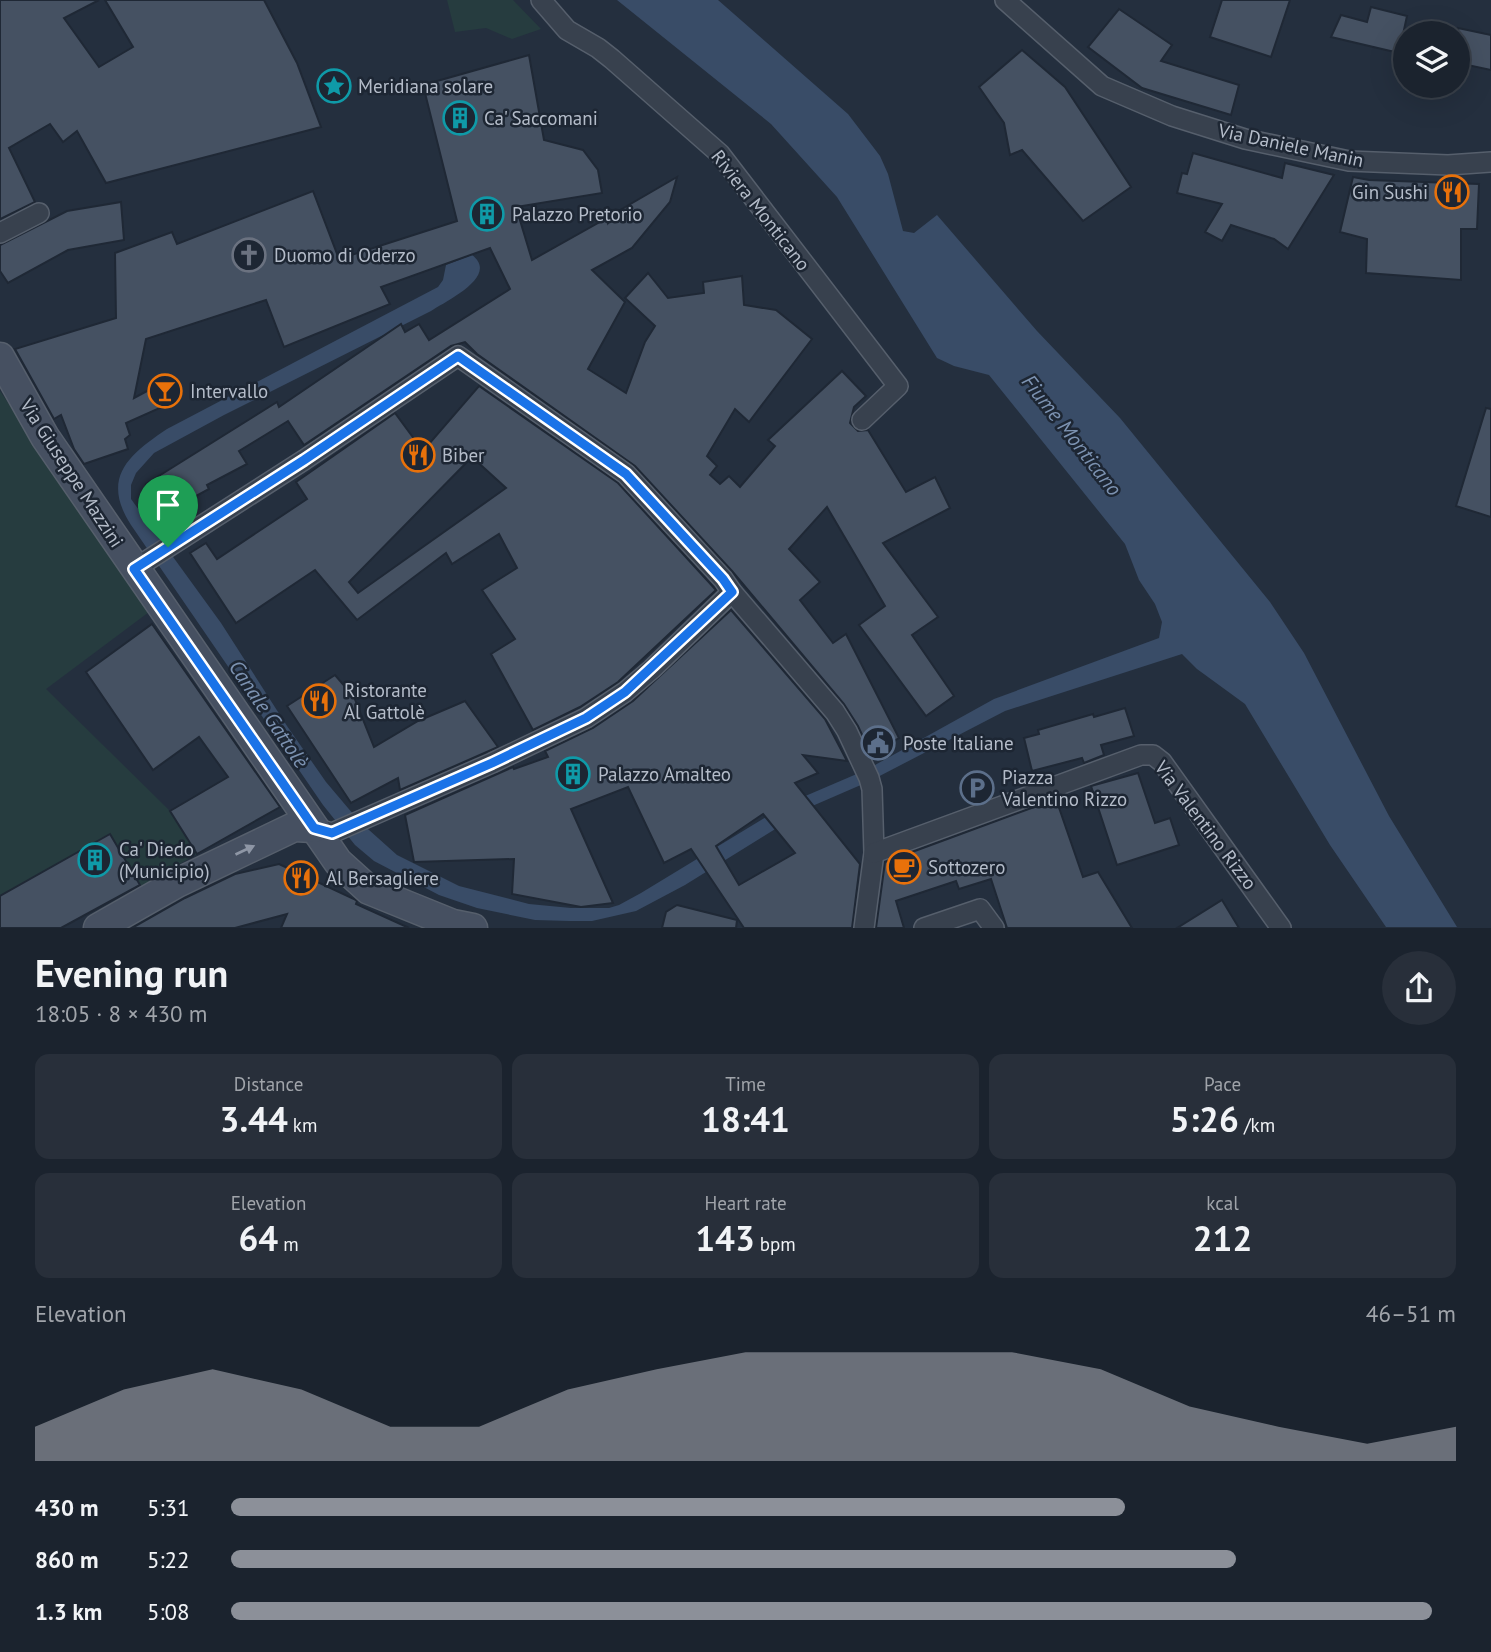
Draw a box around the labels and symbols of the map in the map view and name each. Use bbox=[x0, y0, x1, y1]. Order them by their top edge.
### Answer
place icon: Meridiana solare bbox=[315, 67, 353, 105]
place label: Meridiana solare bbox=[358, 74, 493, 98]
building icon: Ca' Saccomani bbox=[441, 99, 479, 137]
place label: Ca' Saccomani bbox=[484, 106, 598, 130]
street label: Via Daniele Manin bbox=[1215, 118, 1366, 172]
street label: Riviera Monticano bbox=[706, 145, 816, 275]
restaurant icon: Gin Sushi bbox=[1433, 173, 1471, 211]
place label: Gin Sushi bbox=[1352, 180, 1428, 204]
building icon: Palazzo Pretorio bbox=[468, 195, 506, 233]
place label: Palazzo Pretorio bbox=[512, 202, 643, 226]
church icon: Duomo di Oderzo bbox=[230, 236, 268, 274]
place label: Duomo di Oderzo bbox=[274, 243, 416, 267]
water label: Fiume Monticano bbox=[1016, 369, 1128, 501]
bar icon: Intervallo bbox=[146, 372, 184, 410]
place label: Intervallo bbox=[190, 379, 268, 403]
street label: Via Giuseppe Mazzini bbox=[14, 393, 129, 552]
restaurant icon: Biber bbox=[399, 436, 437, 474]
place label: Biber bbox=[442, 443, 485, 467]
pin bbox=[138, 475, 198, 547]
water label: Canale Gattolè bbox=[223, 655, 315, 773]
place label: Ristorante Al Gattolè bbox=[344, 678, 427, 724]
restaurant icon: Ristorante Al Gattolè bbox=[300, 682, 338, 720]
public building icon: Poste Italiane bbox=[859, 724, 897, 762]
place label: Poste Italiane bbox=[903, 731, 1014, 755]
building icon: Palazzo Amalteo bbox=[554, 755, 592, 793]
street label: Via Valentino Rizzo bbox=[1149, 755, 1262, 894]
place label: Palazzo Amalteo bbox=[598, 762, 731, 786]
place label: Piazza Valentino Rizzo bbox=[1001, 765, 1127, 811]
parking icon: Piazza Valentino Rizzo bbox=[958, 769, 996, 807]
place label: Ca' Diedo (Municipio) bbox=[119, 837, 210, 883]
building icon: Ca' Diedo (Municipio) bbox=[76, 841, 114, 879]
one-way arrow bbox=[235, 845, 255, 856]
cafe icon: Sottozero bbox=[885, 848, 923, 886]
place label: Sottozero bbox=[928, 855, 1005, 879]
restaurant icon: Al Bersagliere bbox=[282, 859, 320, 897]
place label: Al Bersagliere bbox=[326, 866, 439, 890]

